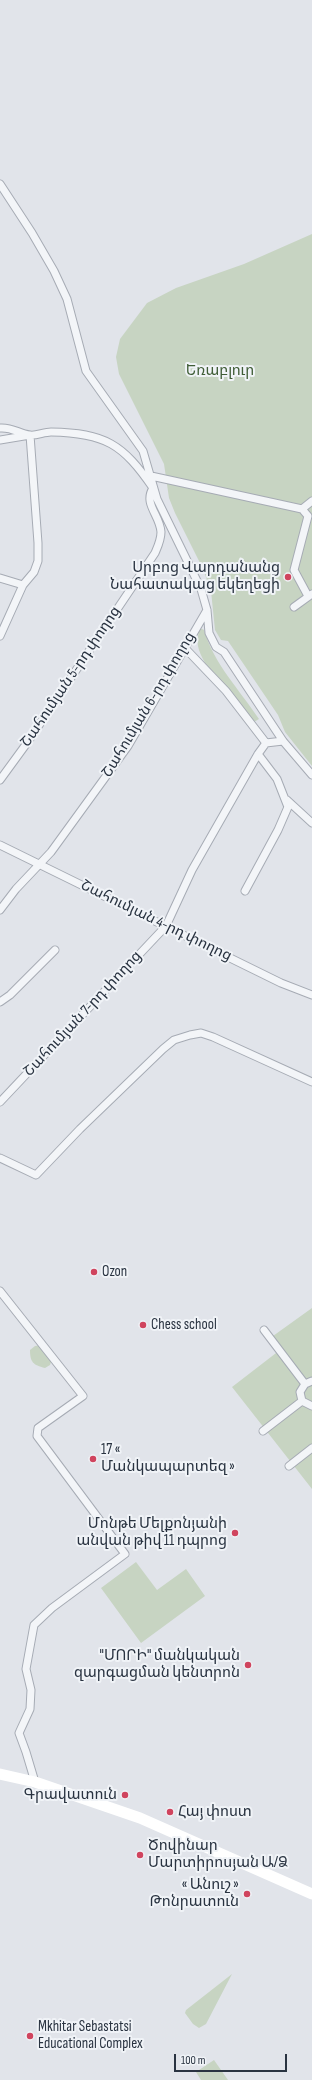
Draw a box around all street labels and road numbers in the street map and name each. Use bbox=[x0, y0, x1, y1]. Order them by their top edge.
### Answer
street label: Շահումյան 5-րդ փողոց bbox=[17, 603, 125, 751]
street label: Շահումյան 6-րդ փողոց bbox=[98, 629, 200, 781]
street label: Շահումյան 4-րդ փողոց bbox=[77, 877, 235, 965]
street label: Շահումյան 7-րդ փողոց bbox=[20, 948, 146, 1080]

